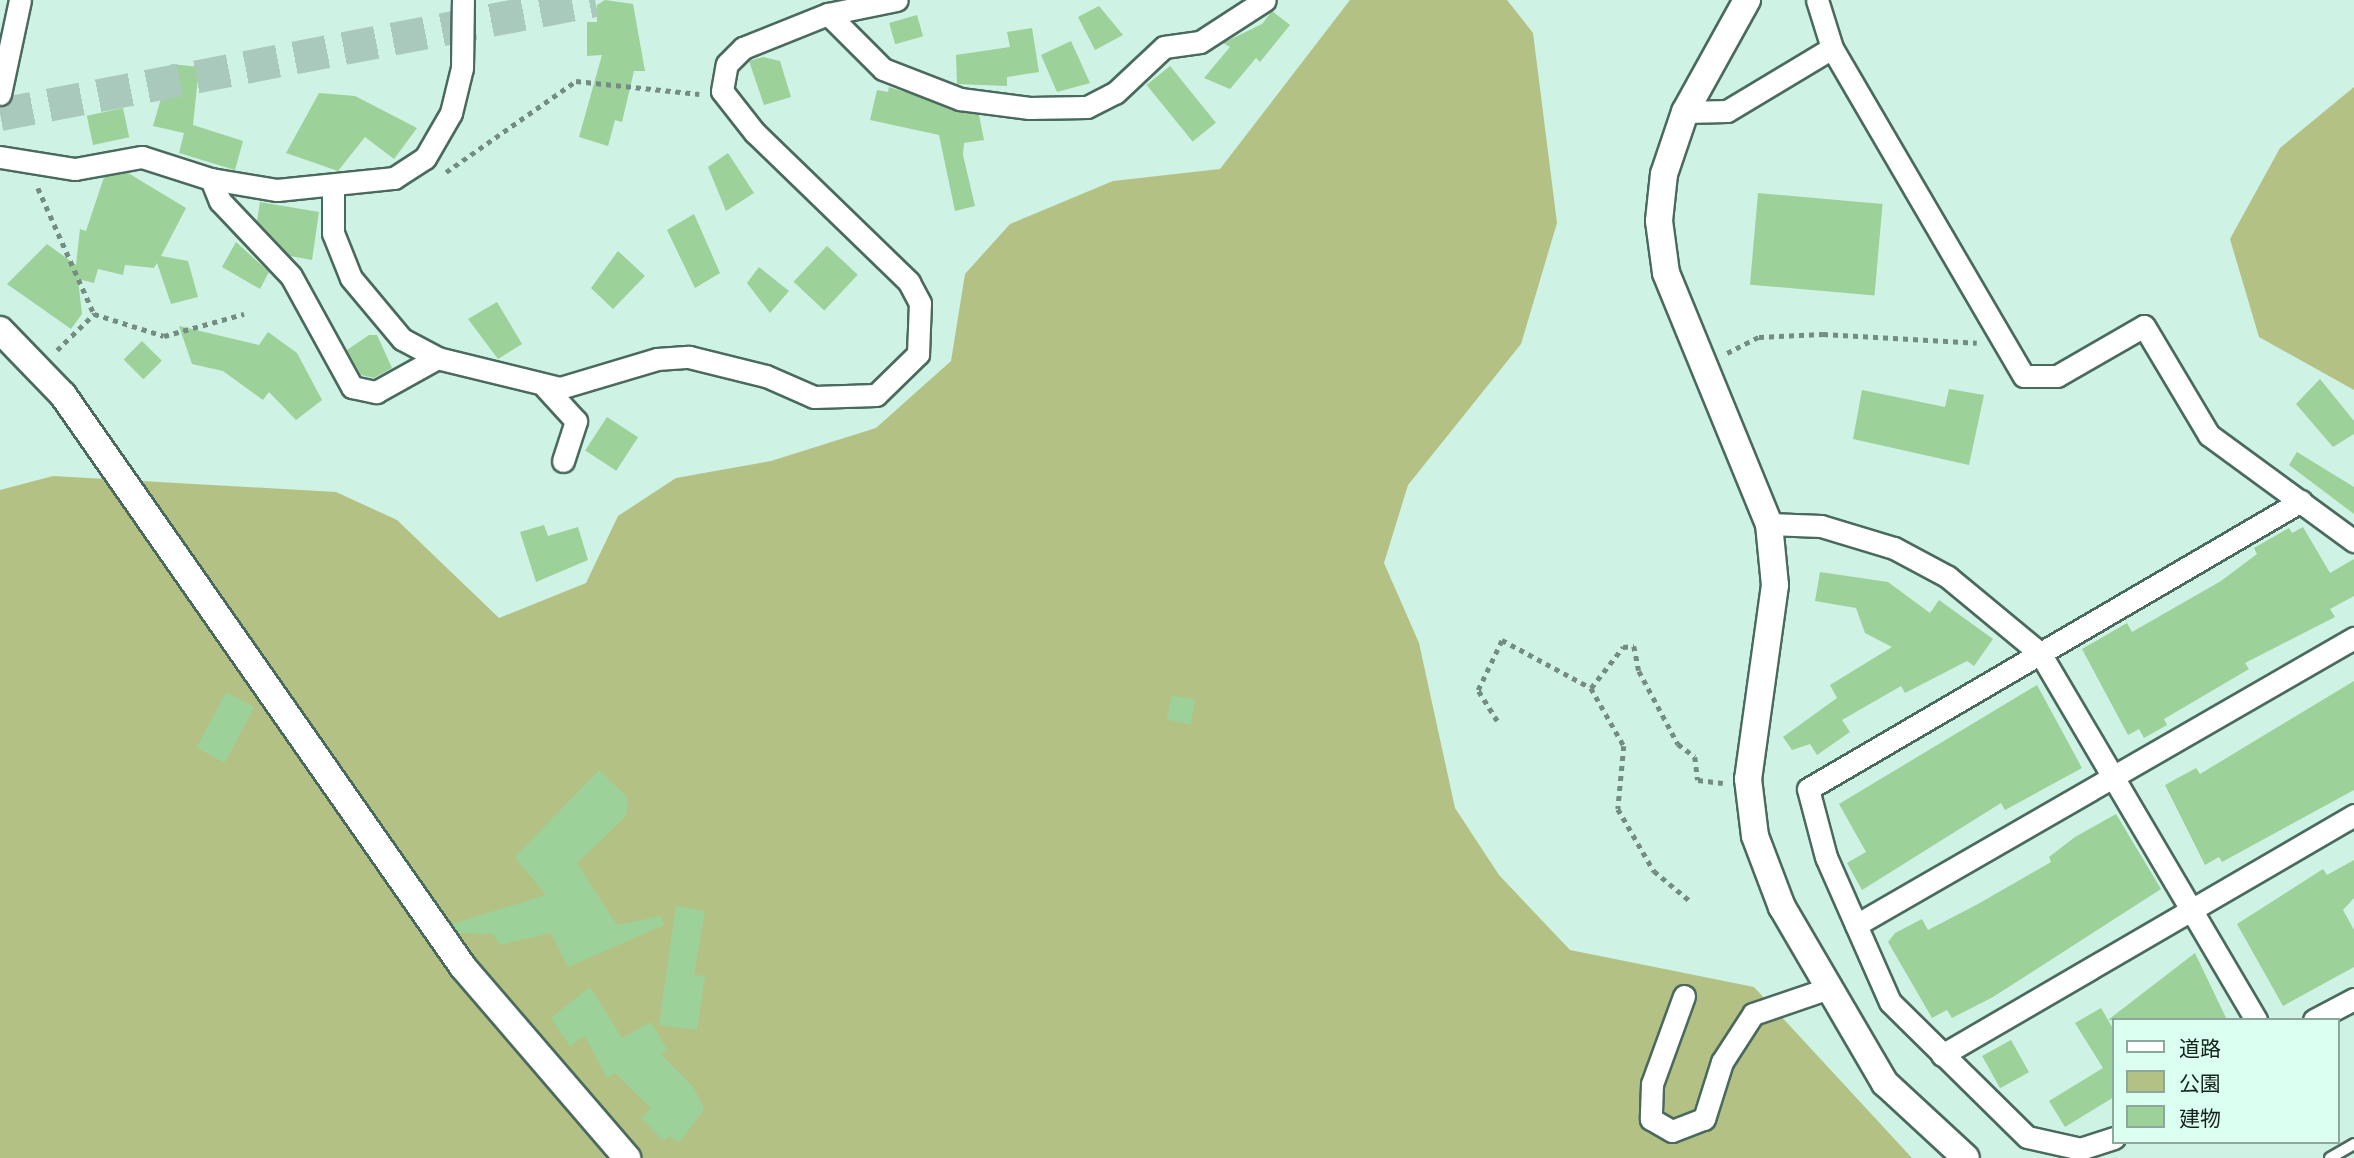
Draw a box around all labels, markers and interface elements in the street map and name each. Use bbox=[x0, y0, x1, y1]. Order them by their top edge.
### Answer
legend bbox=[2112, 1018, 2340, 1144]
text: 道路 bbox=[2179, 1035, 2221, 1062]
text: 公園 bbox=[2179, 1070, 2221, 1097]
text: 建物 bbox=[2179, 1105, 2221, 1132]

